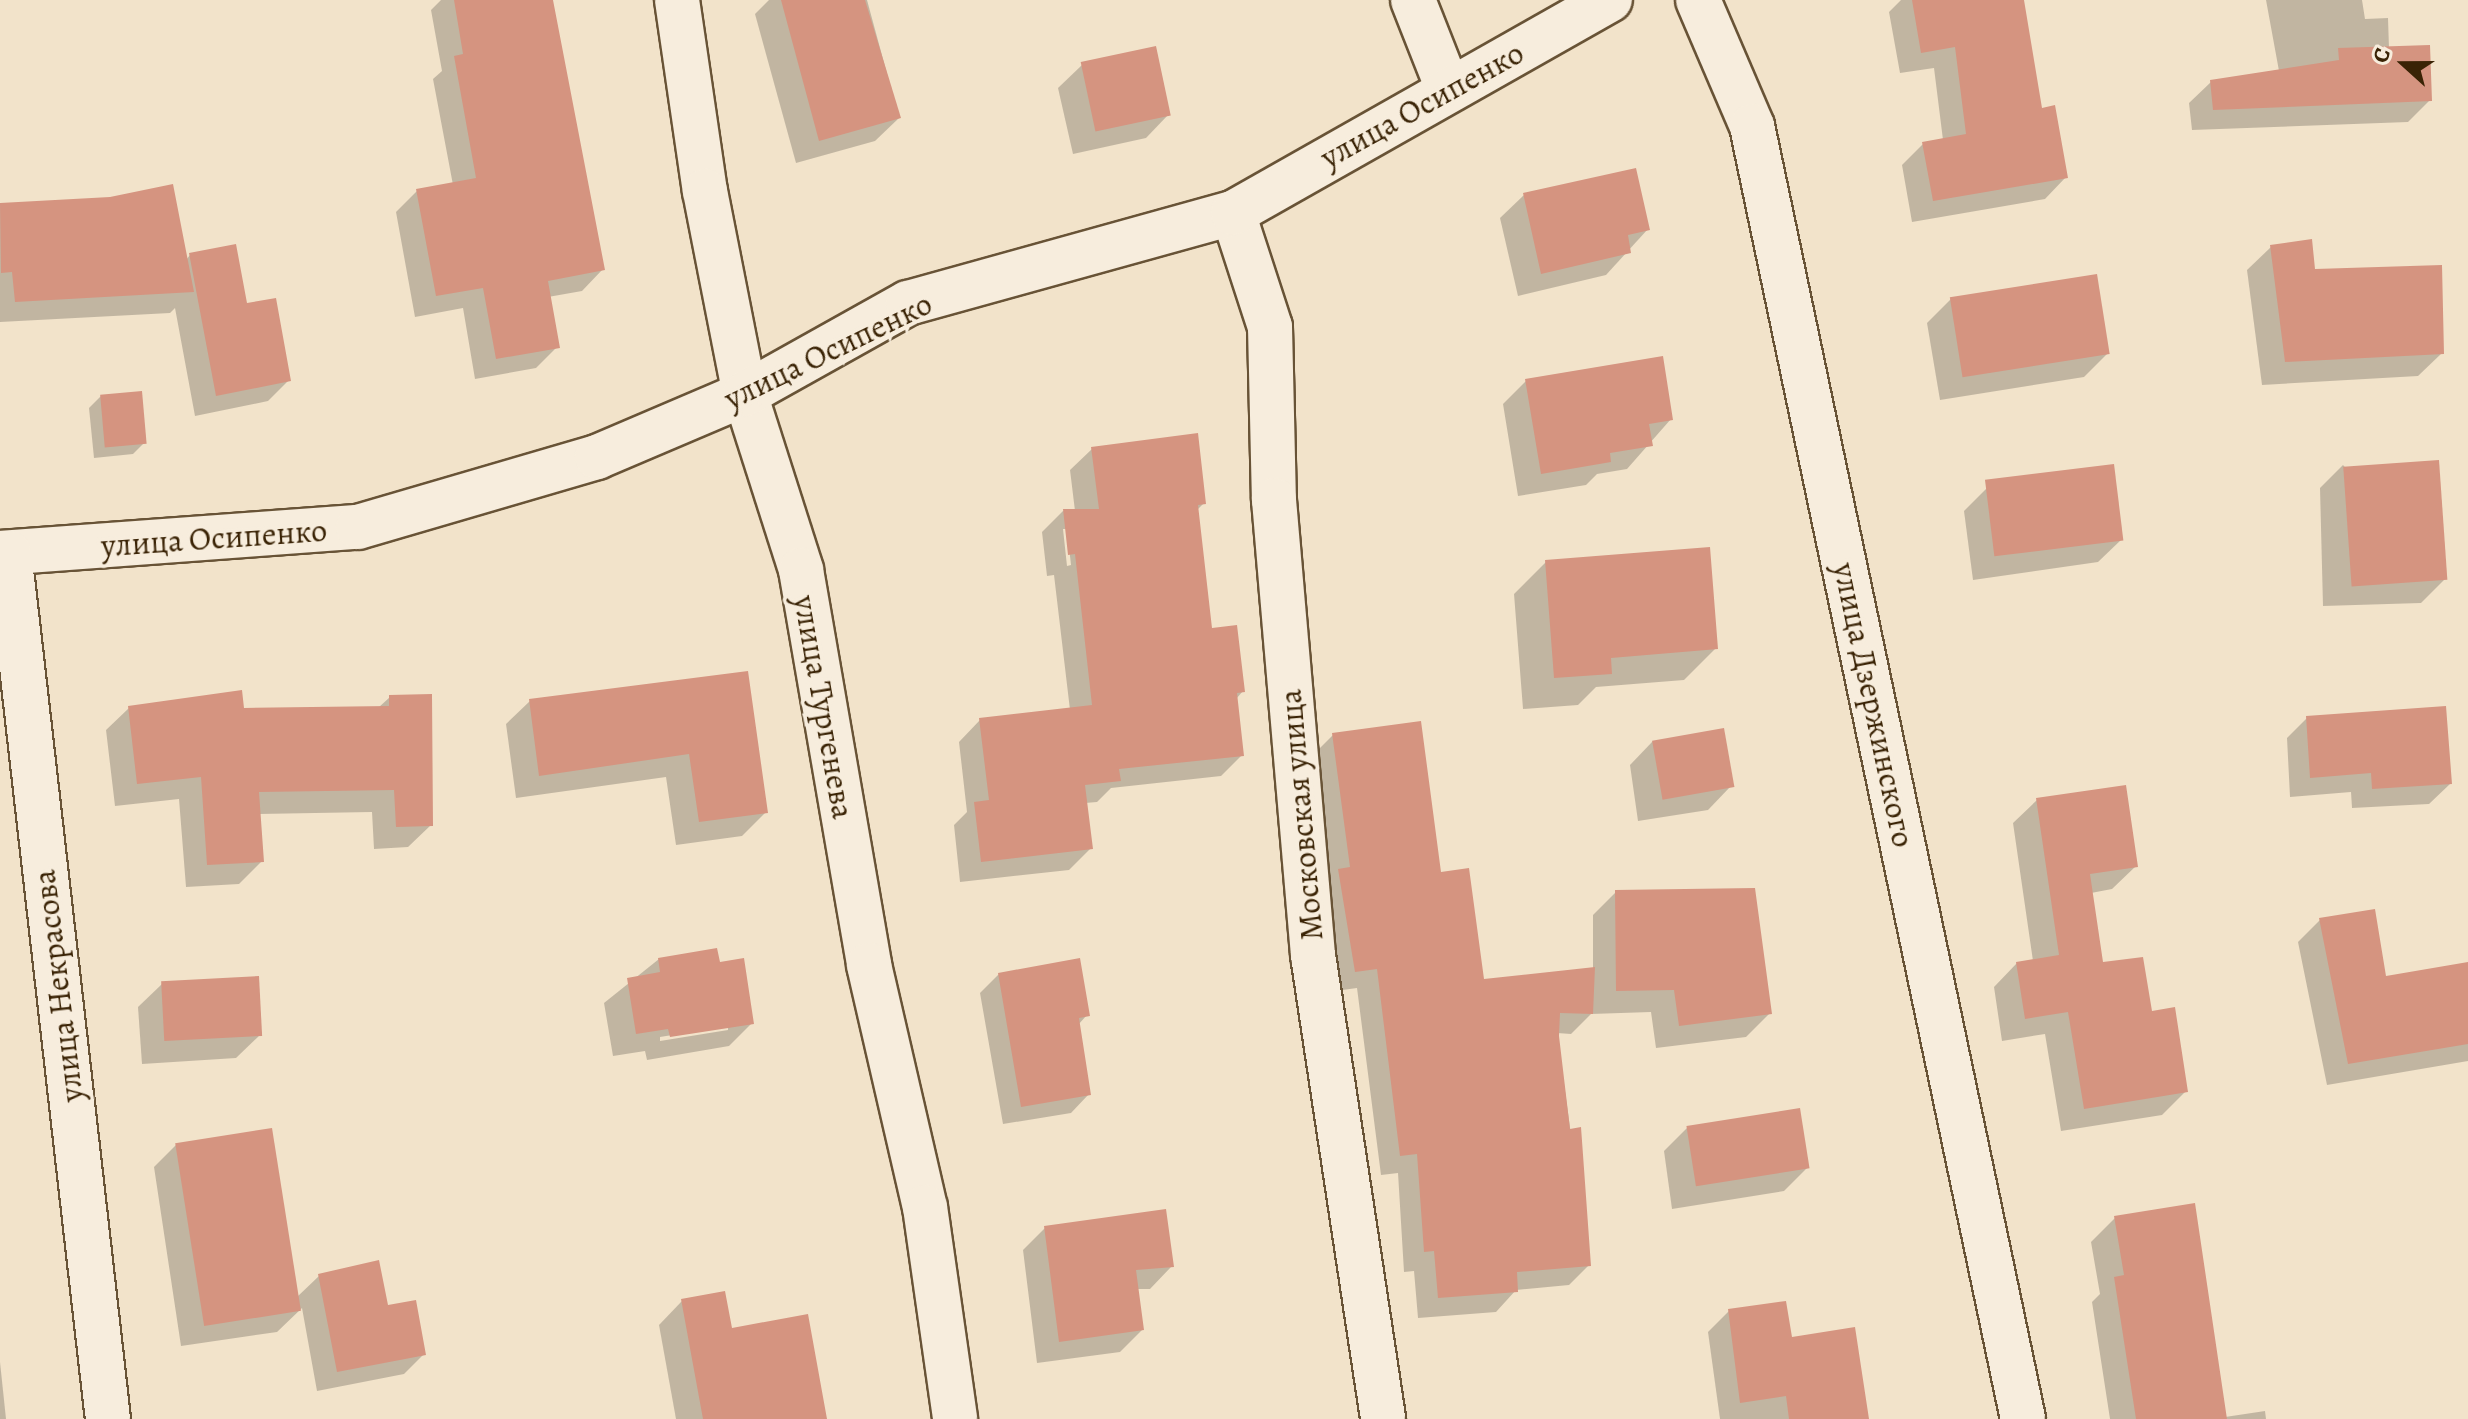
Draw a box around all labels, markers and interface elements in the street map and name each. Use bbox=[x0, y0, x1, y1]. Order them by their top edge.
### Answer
north arrow bbox=[2364, 24, 2444, 104]
street label: улица Осипенко bbox=[1314, 33, 1530, 177]
text: С bbox=[2365, 44, 2398, 67]
street label: улица Осипенко bbox=[718, 284, 938, 418]
street label: улица Осипенко bbox=[100, 511, 328, 565]
street label: улица Дзержинского bbox=[1825, 559, 1923, 851]
street label: улица Тургенева bbox=[785, 592, 863, 822]
street label: Московская улица bbox=[1271, 688, 1331, 942]
street label: улица Некрасова bbox=[25, 868, 91, 1104]

